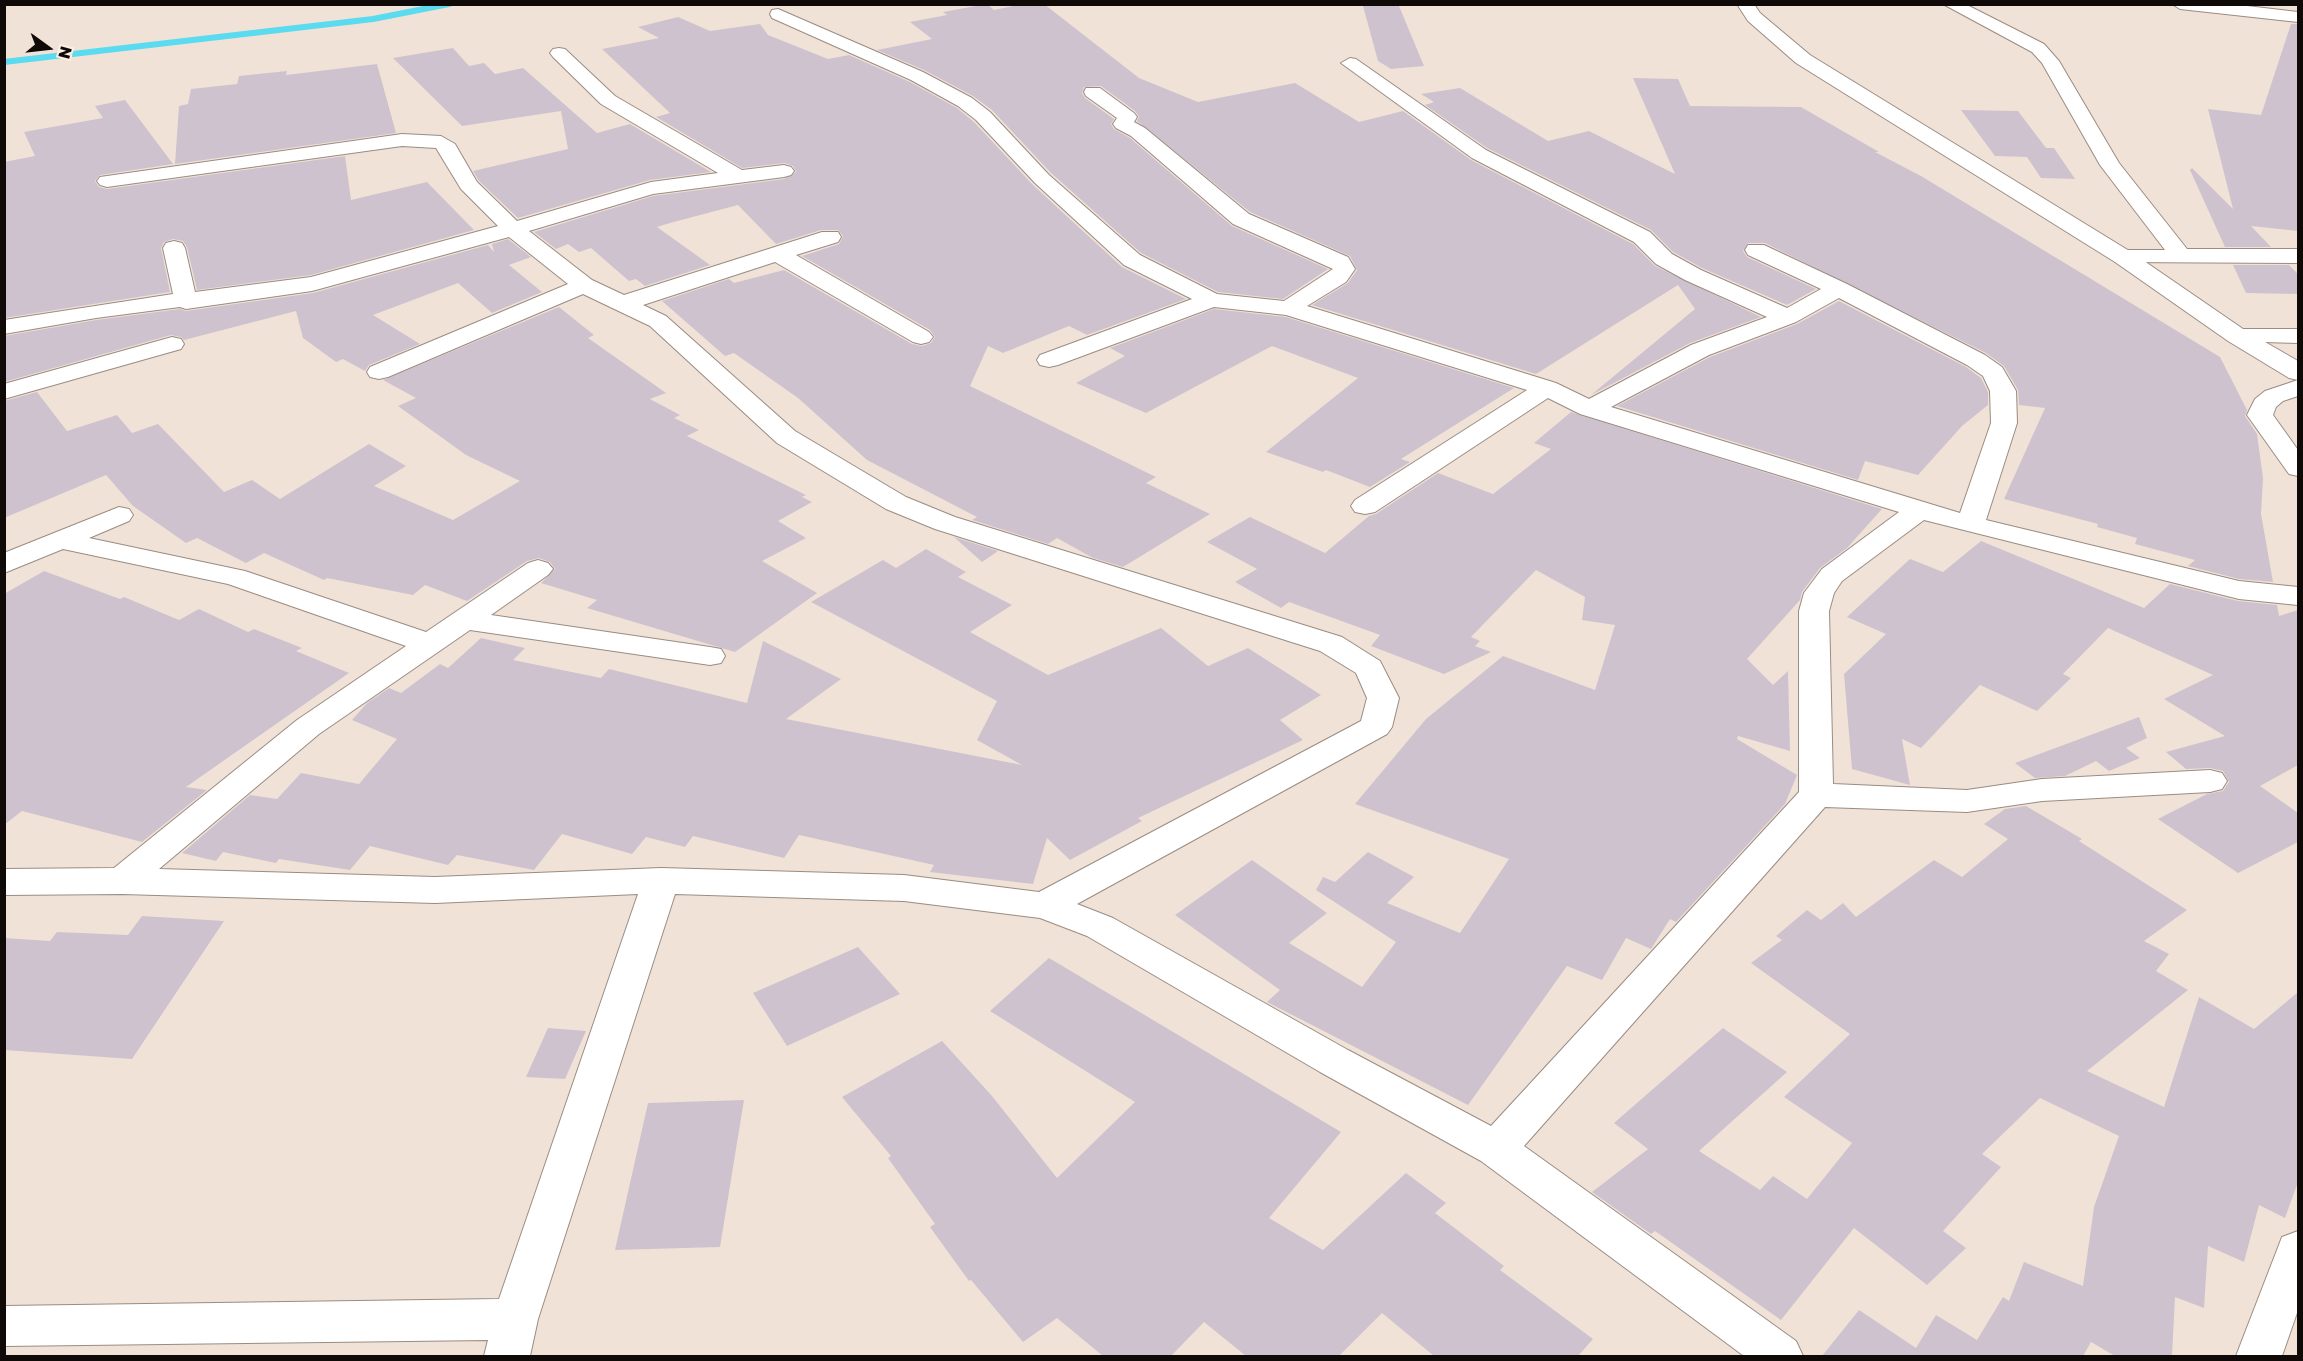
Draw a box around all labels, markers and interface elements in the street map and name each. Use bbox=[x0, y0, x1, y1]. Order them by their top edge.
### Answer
north arrow bbox=[18, 18, 78, 78]
text: N bbox=[54, 44, 77, 61]

